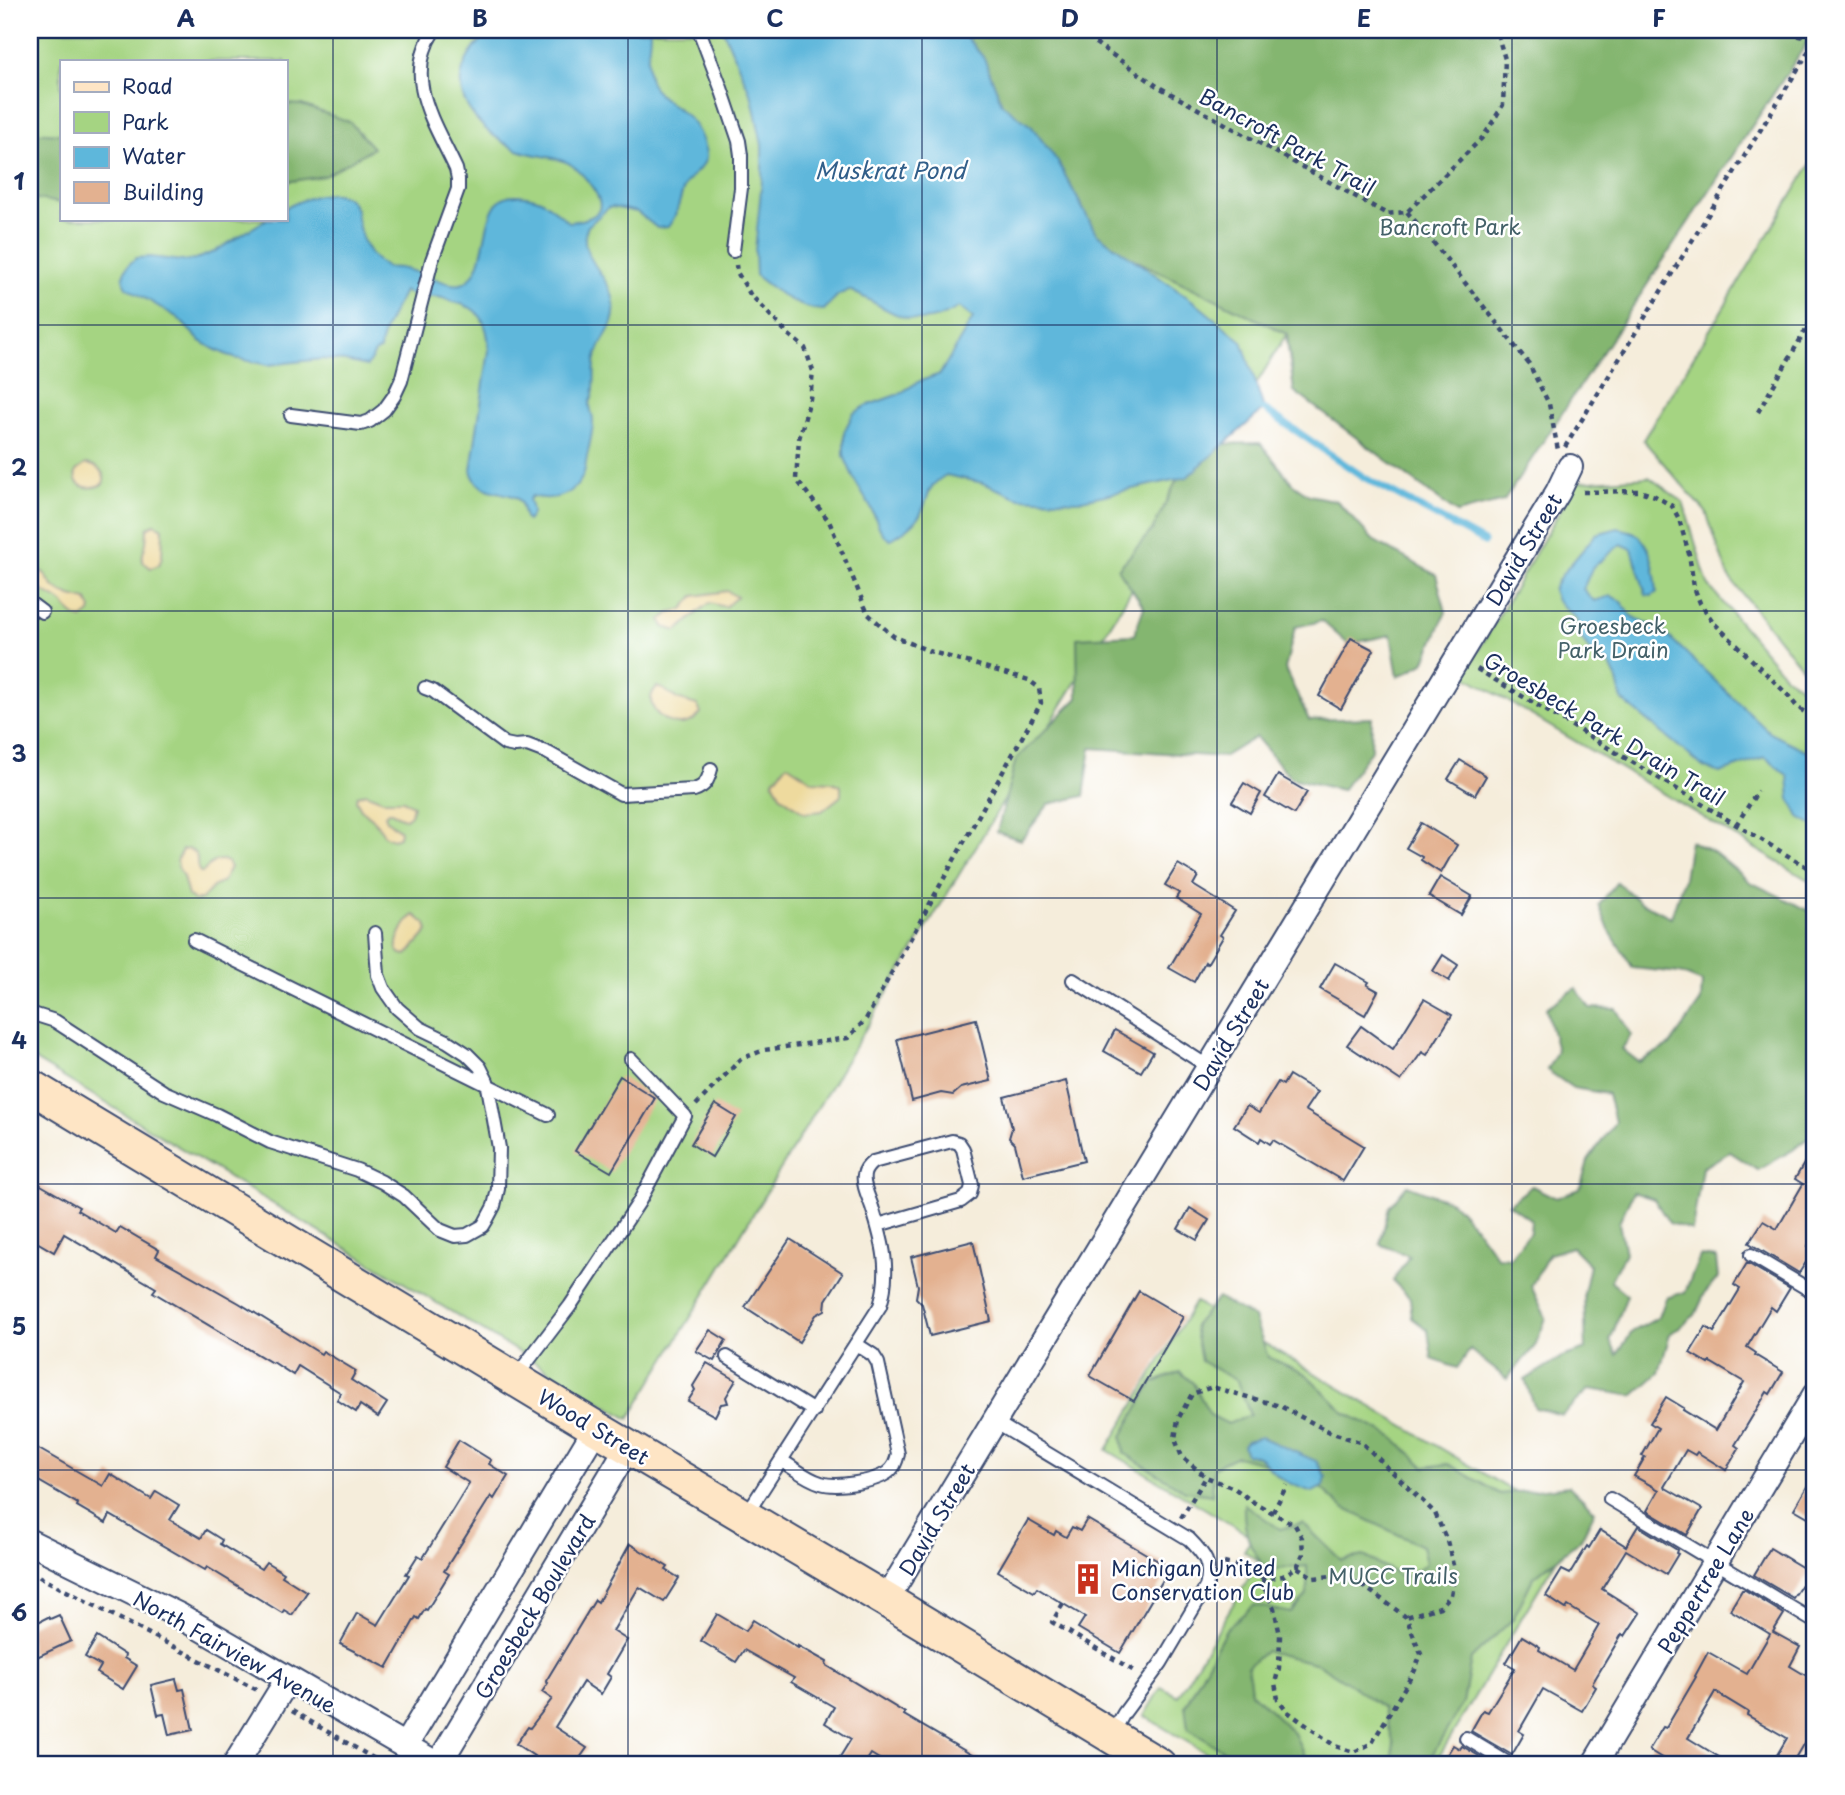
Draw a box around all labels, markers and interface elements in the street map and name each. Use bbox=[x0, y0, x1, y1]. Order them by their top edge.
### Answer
text: A bbox=[177, 0, 195, 35]
text: B bbox=[472, 0, 488, 35]
text: C bbox=[766, 0, 784, 35]
text: D bbox=[1061, 0, 1079, 35]
text: E bbox=[1357, 0, 1371, 35]
text: F bbox=[1652, 0, 1666, 35]
legend bbox=[60, 60, 287, 220]
text: Road bbox=[122, 69, 173, 101]
street label: Bancroft Park Trail bbox=[1194, 79, 1382, 203]
text: Park bbox=[122, 105, 169, 137]
text: Water bbox=[122, 139, 186, 171]
water label: Muskrat Pond bbox=[815, 152, 969, 187]
text: 1 bbox=[14, 163, 25, 198]
text: Building bbox=[122, 175, 204, 207]
park label: Bancroft Park bbox=[1379, 210, 1521, 242]
text: 2 bbox=[11, 449, 27, 484]
street label: David Street bbox=[1477, 487, 1569, 611]
park label: Groesbeck Park Drain bbox=[1557, 609, 1669, 665]
street label: Groesbeck Park Drain Trail bbox=[1478, 643, 1732, 813]
text: 3 bbox=[11, 735, 27, 770]
street label: David Street bbox=[1184, 972, 1276, 1096]
text: 4 bbox=[11, 1022, 27, 1057]
text: 5 bbox=[12, 1308, 26, 1343]
street label: Wood Street bbox=[532, 1380, 656, 1472]
street label: David Street bbox=[890, 1457, 982, 1581]
street label: Peppertree Lane bbox=[1649, 1501, 1761, 1659]
street label: Groesbeck Boulevard bbox=[466, 1507, 602, 1705]
place label: Michigan United Conservation Club bbox=[1111, 1551, 1294, 1607]
park label: MUCC Trails bbox=[1328, 1559, 1458, 1591]
building icon: Michigan United Conservation Club bbox=[1071, 1562, 1105, 1596]
street label: North Fairview Avenue bbox=[128, 1582, 342, 1720]
text: 6 bbox=[11, 1594, 27, 1629]

